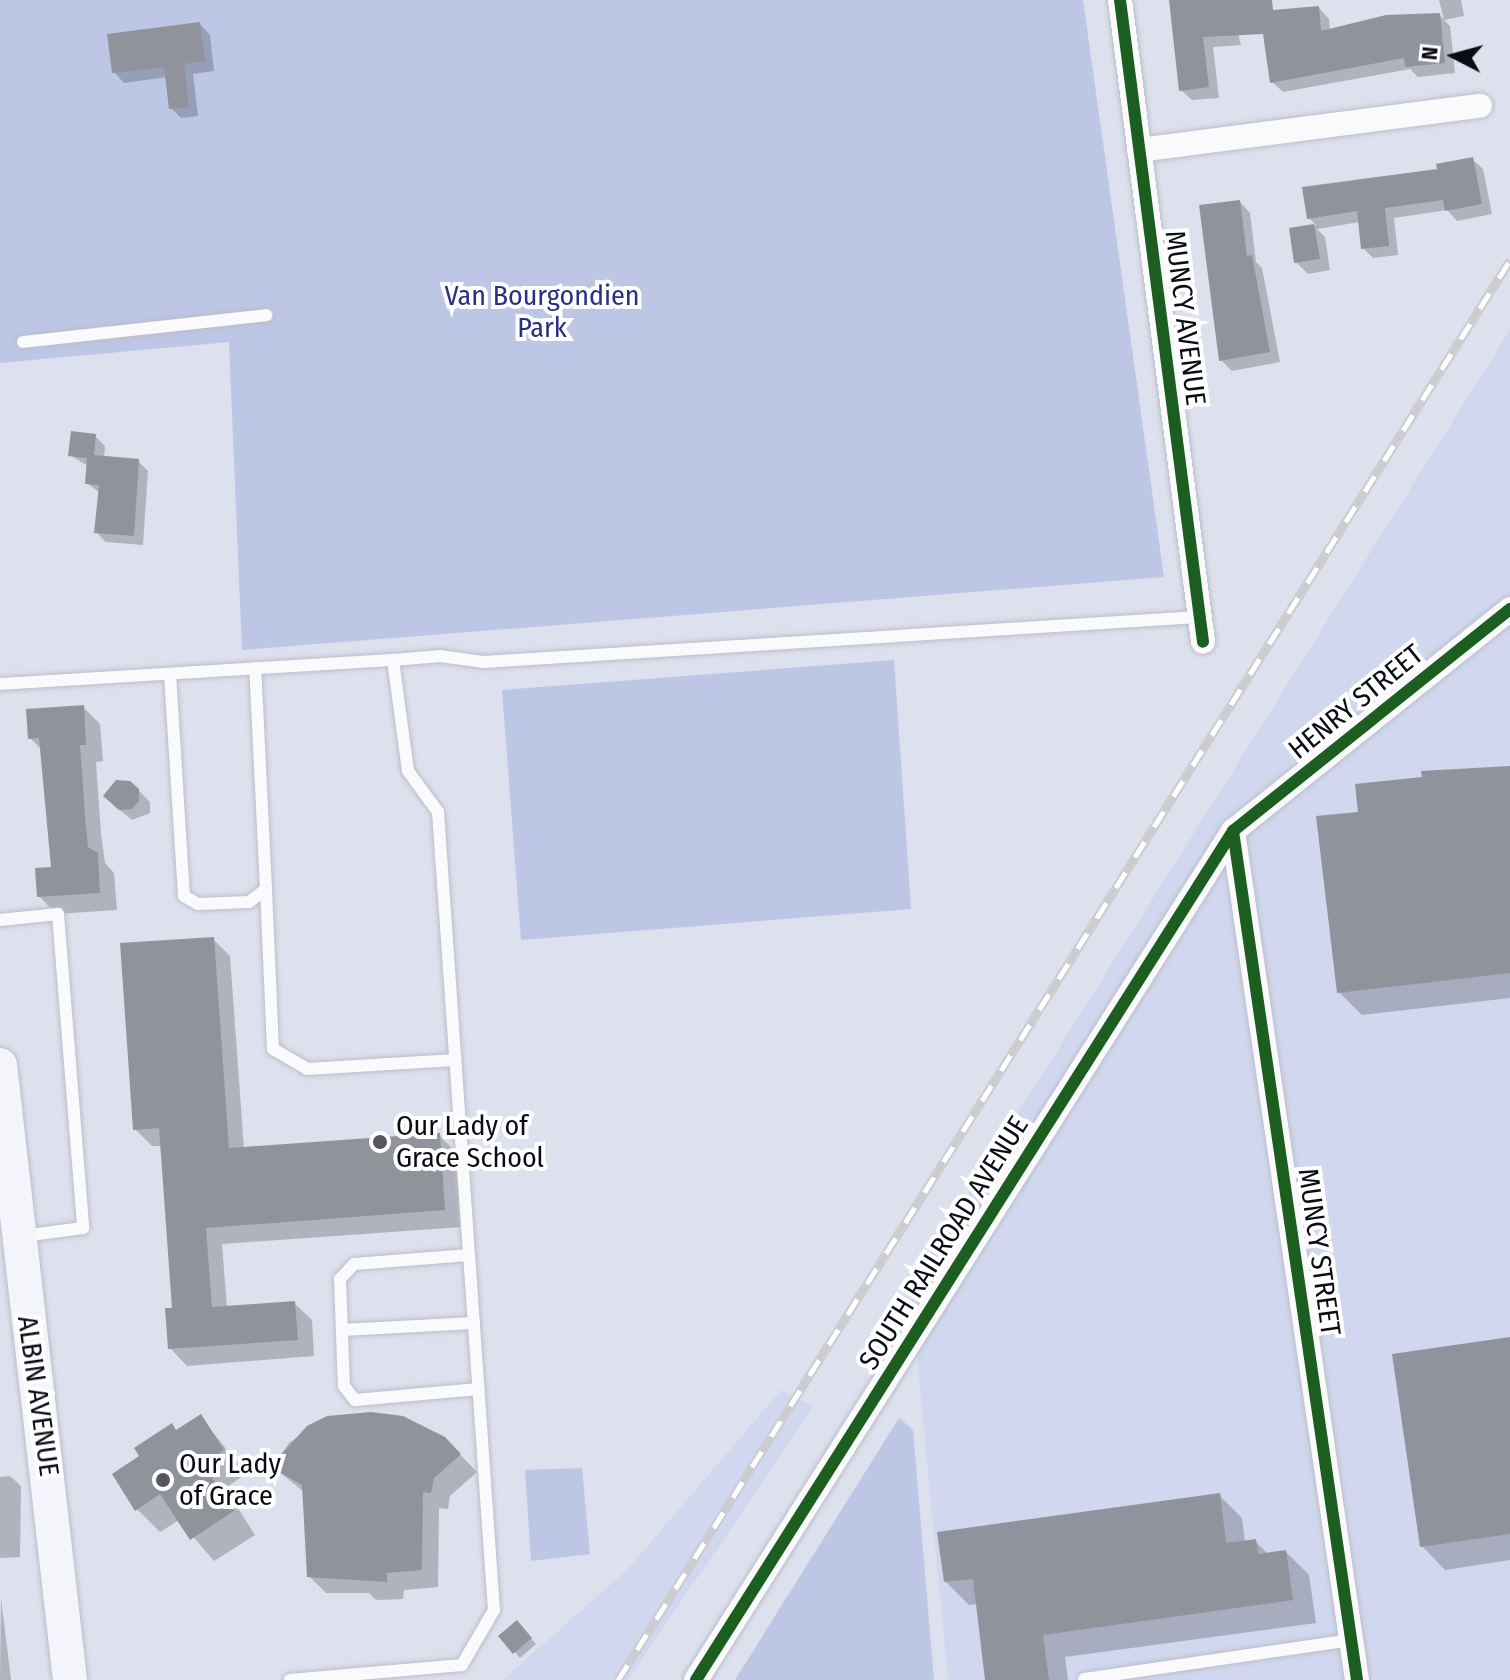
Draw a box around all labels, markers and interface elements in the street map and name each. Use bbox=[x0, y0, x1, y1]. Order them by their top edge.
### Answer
north arrow bbox=[1414, 16, 1494, 96]
text: N bbox=[1416, 45, 1444, 61]
street label: MUNCY AVENUE bbox=[1158, 229, 1212, 407]
park label: Van Bourgondien Park bbox=[444, 279, 640, 345]
street label: HENRY STREET bbox=[1282, 638, 1430, 766]
place label: Our Lady of Grace School bbox=[396, 1109, 544, 1175]
street label: SOUTH RAILROAD AVENUE bbox=[852, 1110, 1036, 1376]
marker: Our Lady of Grace School bbox=[371, 1133, 389, 1151]
street label: MUNCY STREET bbox=[1291, 1166, 1347, 1338]
street label: ALBIN AVENUE bbox=[10, 1314, 66, 1478]
place label: Our Lady of Grace bbox=[179, 1447, 281, 1513]
marker: Our Lady of Grace bbox=[154, 1471, 172, 1489]

